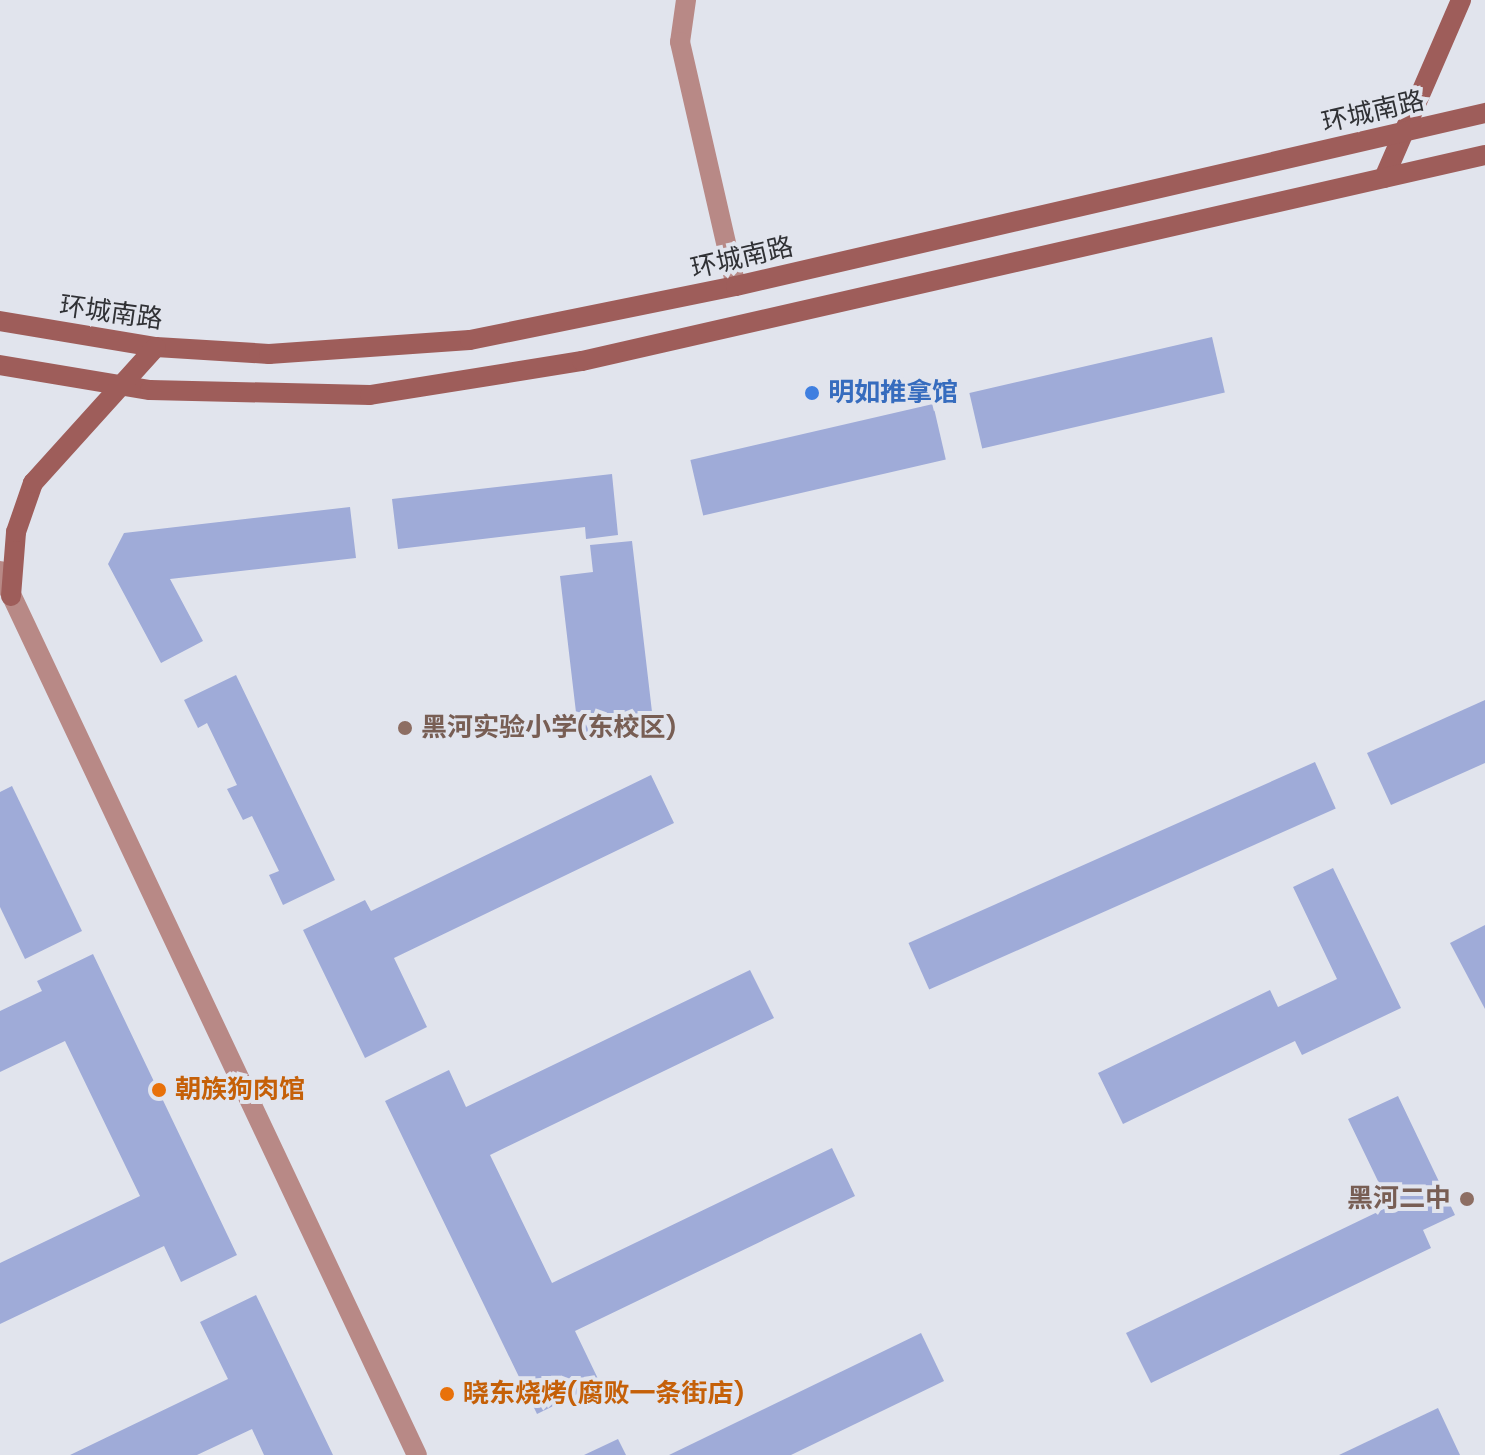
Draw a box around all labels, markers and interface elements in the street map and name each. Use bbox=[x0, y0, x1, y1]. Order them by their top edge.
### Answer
street label: 环城南路 bbox=[1319, 85, 1427, 139]
street label: 环城南路 bbox=[688, 231, 796, 285]
street label: 环城南路 bbox=[57, 290, 165, 336]
place label: 明如推拿馆 bbox=[828, 377, 958, 409]
marker: 明如推拿馆 bbox=[803, 384, 821, 402]
place label: 黑河实验小学(东校区) bbox=[421, 712, 676, 744]
marker: 黑河实验小学(东校区) bbox=[396, 719, 414, 737]
place label: 朝族狗肉馆 bbox=[175, 1074, 305, 1106]
marker: 朝族狗肉馆 bbox=[150, 1081, 168, 1099]
place label: 黑河二中 bbox=[1347, 1183, 1451, 1215]
marker: 黑河二中 bbox=[1458, 1190, 1476, 1208]
place label: 晓东烧烤(腐败一条街店) bbox=[463, 1378, 744, 1410]
marker: 晓东烧烤(腐败一条街店) bbox=[438, 1385, 456, 1403]

